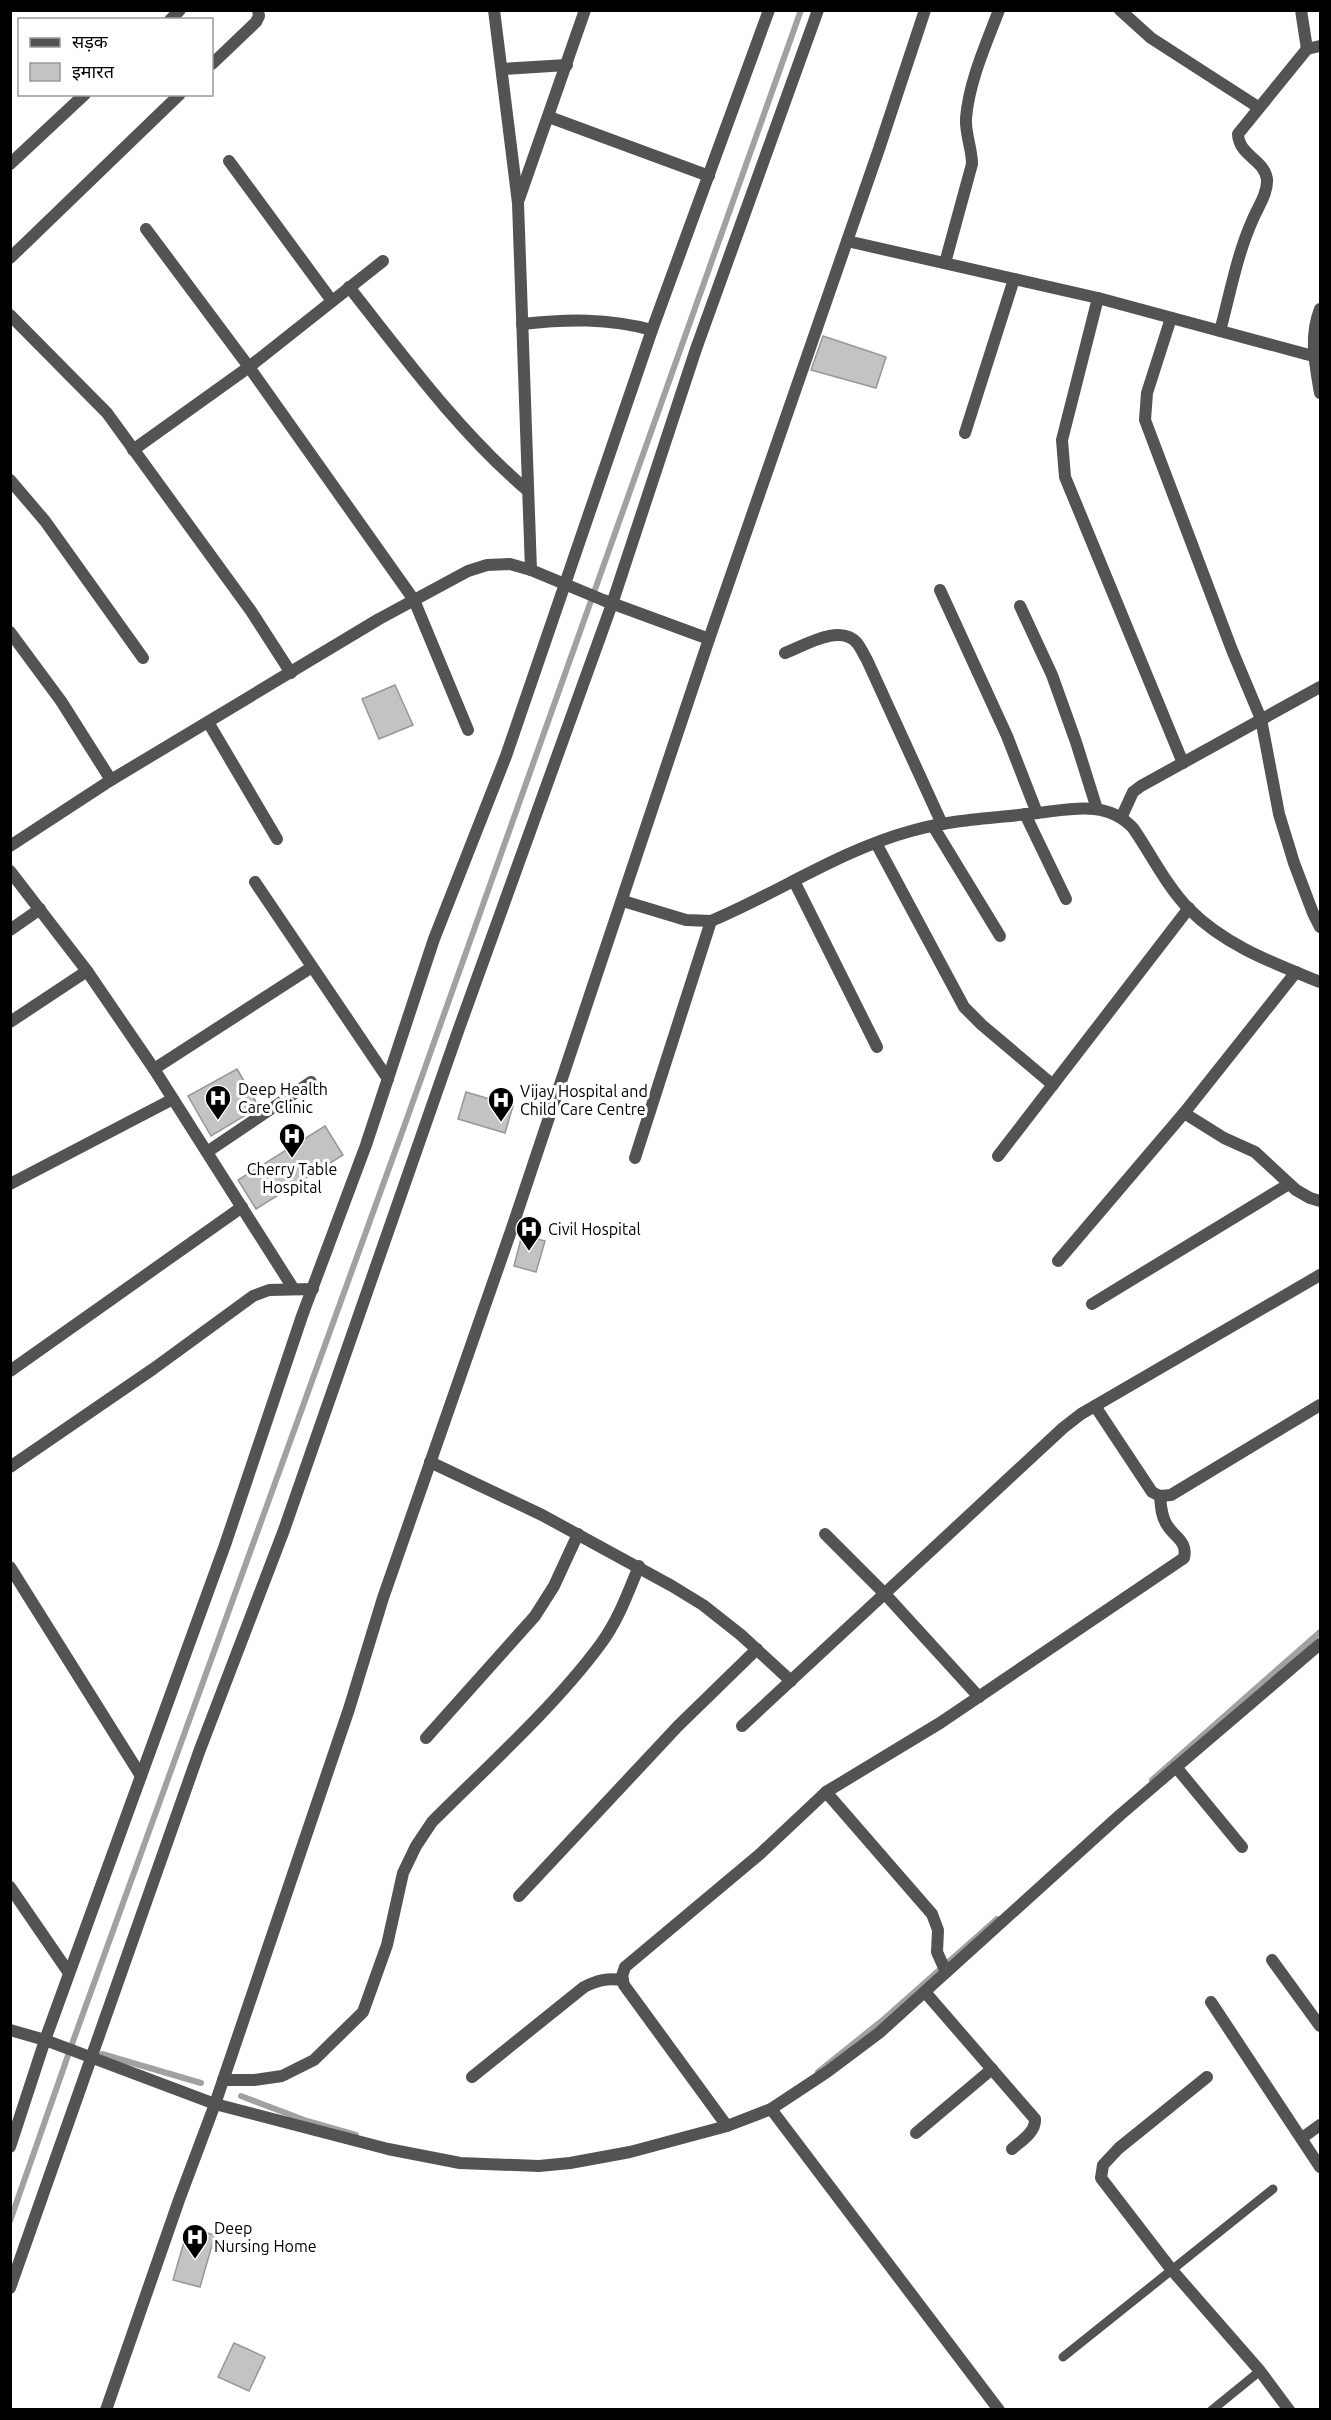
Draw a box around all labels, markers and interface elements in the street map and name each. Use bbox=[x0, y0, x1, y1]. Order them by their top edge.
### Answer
legend bbox=[18, 18, 213, 96]
text: सड़क bbox=[72, 31, 109, 52]
text: इमारत bbox=[72, 61, 115, 81]
place label: Deep Health Care Clinic bbox=[238, 1080, 328, 1116]
place label: Vijay Hospital and Child Care Centre bbox=[520, 1082, 648, 1118]
hospital icon: Deep Health Care Clinic bbox=[203, 1083, 233, 1121]
hospital icon: Vijay Hospital and Child Care Centre bbox=[486, 1085, 516, 1123]
hospital icon: Cherry Table Hospital bbox=[277, 1121, 307, 1159]
place label: Cherry Table Hospital bbox=[247, 1160, 337, 1196]
hospital icon: Civil Hospital bbox=[514, 1214, 544, 1252]
place label: Civil Hospital bbox=[548, 1220, 641, 1238]
place label: Deep Nursing Home bbox=[214, 2219, 317, 2255]
hospital icon: Deep Nursing Home bbox=[180, 2222, 210, 2260]

